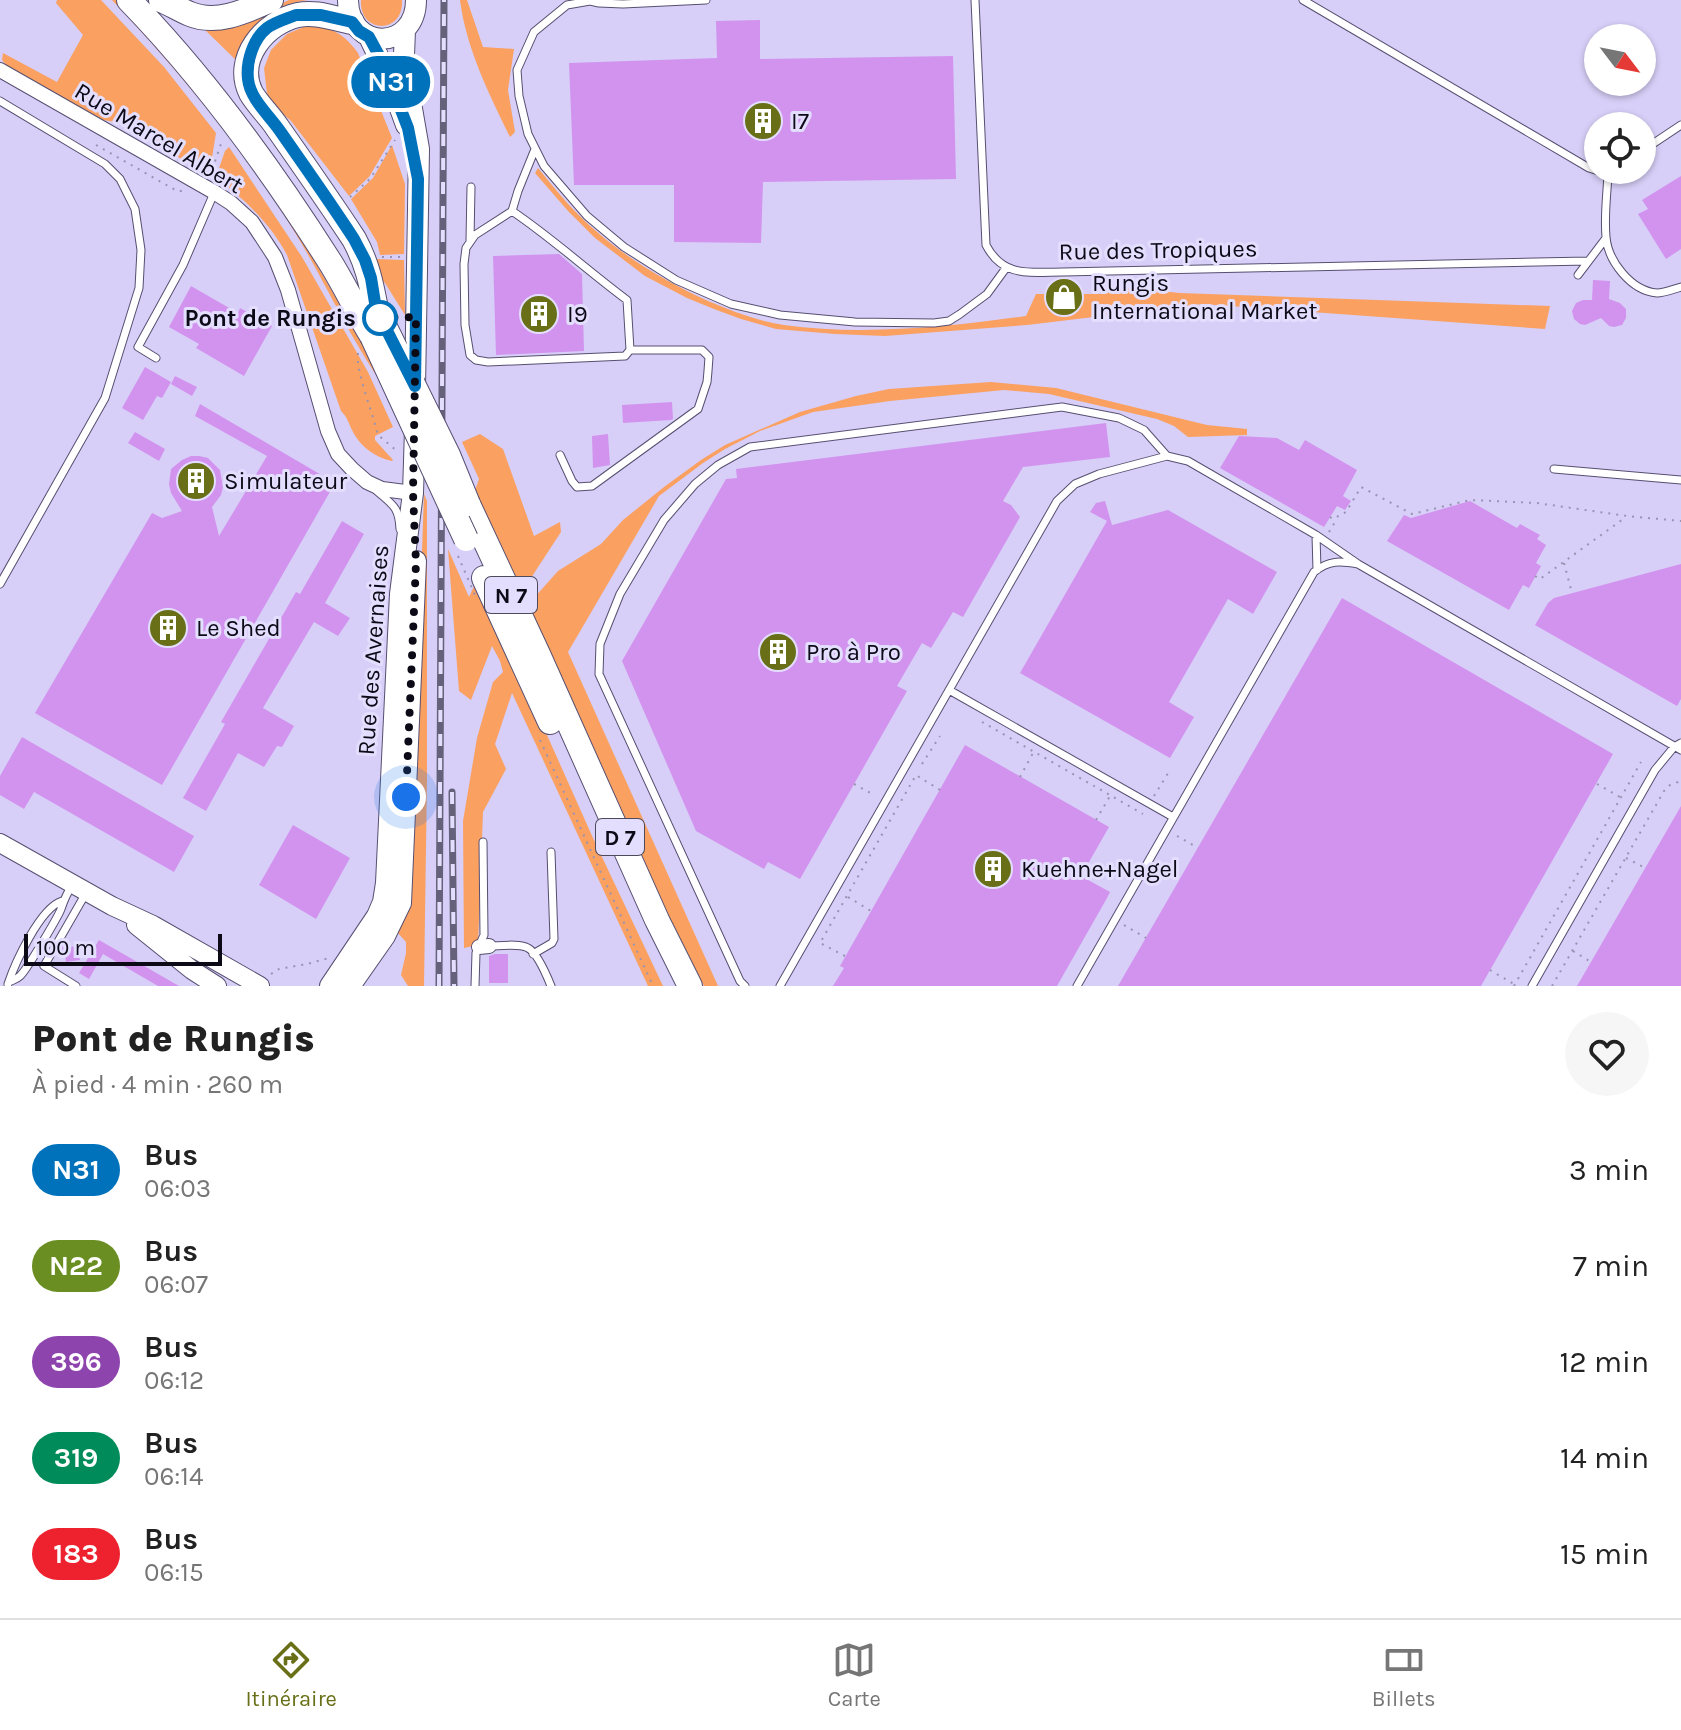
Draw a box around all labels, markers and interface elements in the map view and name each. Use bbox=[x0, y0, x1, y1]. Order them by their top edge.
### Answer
north arrow bbox=[1584, 24, 1656, 96]
map controls bbox=[1584, 24, 1656, 184]
line badge: N31 bbox=[345, 56, 437, 108]
text: N31 bbox=[367, 65, 415, 98]
street label: Rue Marcel Albert bbox=[70, 77, 248, 199]
building icon: I7 bbox=[742, 100, 784, 142]
place label: I7 bbox=[791, 107, 809, 135]
button: locate bbox=[1584, 112, 1656, 184]
street label: Rue des Tropiques bbox=[1058, 234, 1258, 266]
place label: Rungis International Market bbox=[1092, 269, 1317, 325]
shop icon: Rungis International Market bbox=[1043, 276, 1085, 318]
building icon: I9 bbox=[518, 293, 560, 335]
place label: I9 bbox=[567, 300, 588, 328]
marker: Pont de Rungis bbox=[363, 301, 397, 335]
place label: Pont de Rungis bbox=[185, 304, 356, 332]
building icon: Simulateur bbox=[175, 460, 217, 502]
place label: Simulateur bbox=[224, 467, 347, 495]
street label: Rue des Avernaises bbox=[352, 544, 394, 756]
road number: N 7 bbox=[485, 577, 537, 613]
building icon: Le Shed bbox=[147, 607, 189, 649]
place label: Le Shed bbox=[196, 614, 281, 642]
building icon: Pro à Pro bbox=[757, 631, 799, 673]
place label: Pro à Pro bbox=[806, 638, 901, 666]
your location bbox=[386, 777, 426, 817]
road number: D 7 bbox=[596, 819, 644, 855]
building icon: Kuehne+Nagel bbox=[972, 848, 1014, 890]
place label: Kuehne+Nagel bbox=[1021, 855, 1179, 883]
scale bar bbox=[24, 930, 222, 966]
text: 100 m bbox=[36, 935, 95, 961]
button: heart bbox=[1565, 1012, 1649, 1096]
text: Pont de Rungis bbox=[32, 1016, 315, 1061]
text: À pied · 4 min · 260 m bbox=[32, 1069, 283, 1100]
text: Bus bbox=[144, 1137, 198, 1173]
text: 3 min bbox=[1569, 1152, 1649, 1188]
text: N31 bbox=[52, 1153, 100, 1186]
text: 06:03 bbox=[144, 1173, 211, 1204]
text: Bus bbox=[144, 1233, 198, 1269]
text: 7 min bbox=[1573, 1248, 1649, 1284]
text: N22 bbox=[49, 1249, 103, 1282]
text: 06:07 bbox=[144, 1269, 208, 1300]
text: Bus bbox=[144, 1329, 198, 1365]
text: 12 min bbox=[1559, 1344, 1649, 1380]
text: 396 bbox=[50, 1345, 102, 1378]
text: 06:12 bbox=[144, 1365, 204, 1396]
text: Bus bbox=[144, 1425, 198, 1461]
text: 14 min bbox=[1560, 1440, 1649, 1476]
text: 319 bbox=[54, 1441, 98, 1474]
text: 06:14 bbox=[144, 1461, 203, 1492]
text: Bus bbox=[144, 1521, 198, 1557]
text: 15 min bbox=[1560, 1536, 1649, 1572]
text: 183 bbox=[53, 1537, 99, 1570]
text: 06:15 bbox=[144, 1557, 204, 1588]
tab: Itinéraire bbox=[245, 1638, 337, 1712]
tab: Carte bbox=[828, 1638, 881, 1712]
tab: Billets bbox=[1372, 1638, 1436, 1712]

